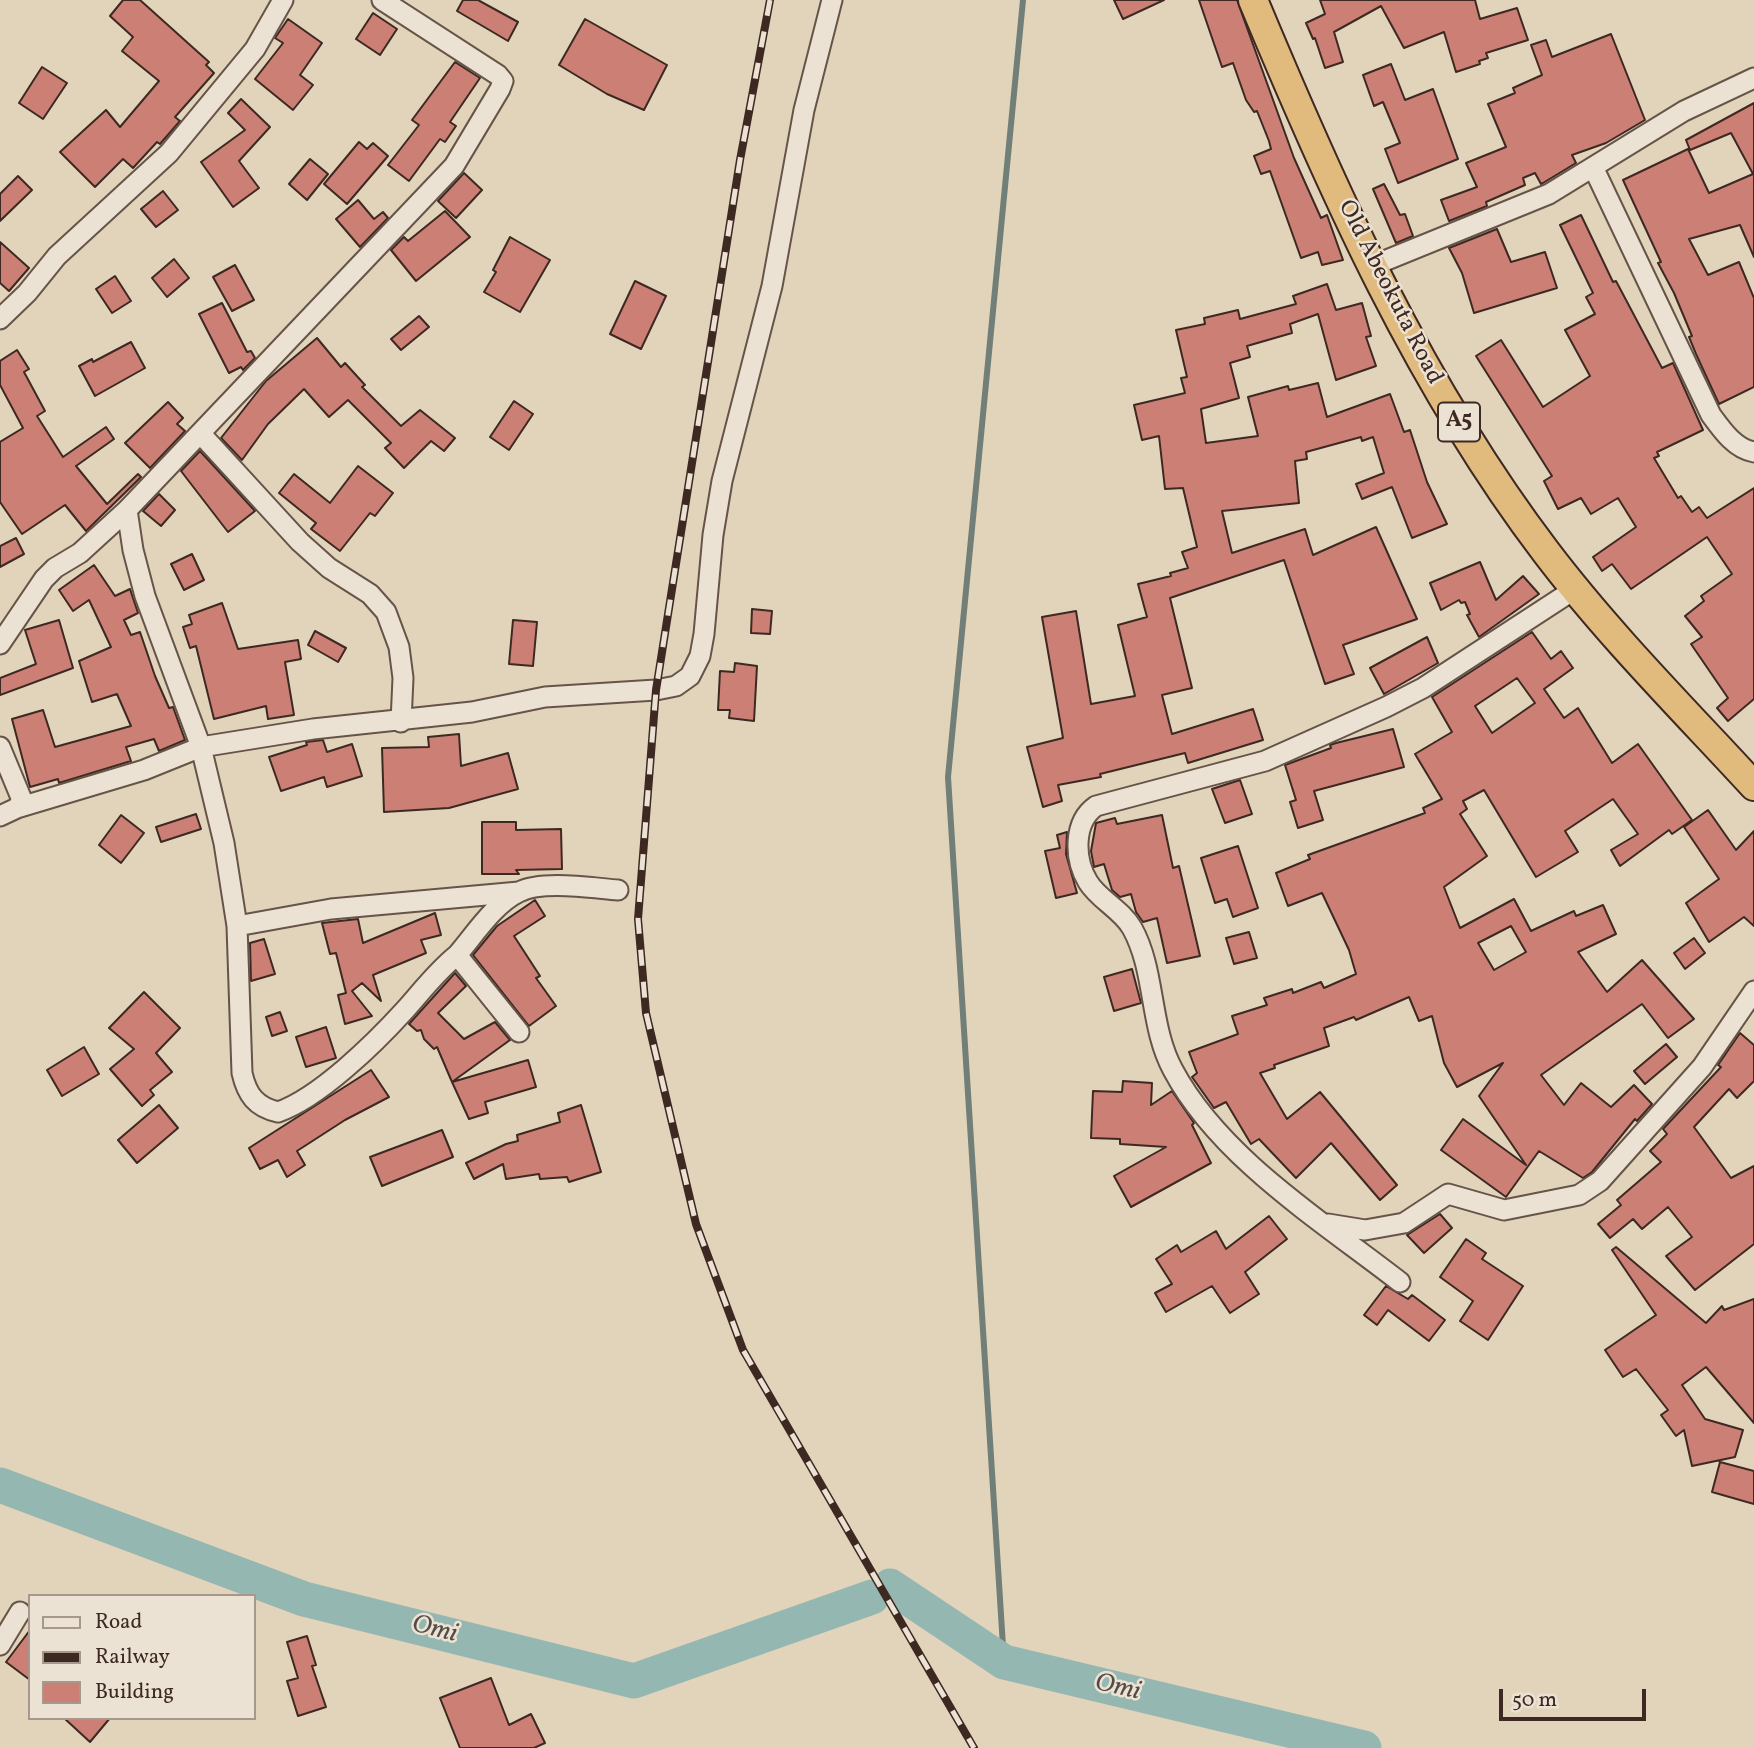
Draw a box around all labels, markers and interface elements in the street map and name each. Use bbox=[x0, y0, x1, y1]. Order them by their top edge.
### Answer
street label: Old Abeokuta Road bbox=[1330, 196, 1448, 390]
road number: A5 bbox=[1438, 402, 1480, 442]
legend bbox=[28, 1594, 256, 1720]
text: Road bbox=[95, 1608, 142, 1637]
water label: Omi bbox=[408, 1610, 460, 1652]
text: Railway bbox=[95, 1643, 170, 1672]
water label: Omi bbox=[1091, 1669, 1143, 1709]
scale bar bbox=[1502, 1674, 1649, 1718]
text: Building bbox=[95, 1678, 174, 1707]
text: 50 m bbox=[1512, 1686, 1557, 1715]

